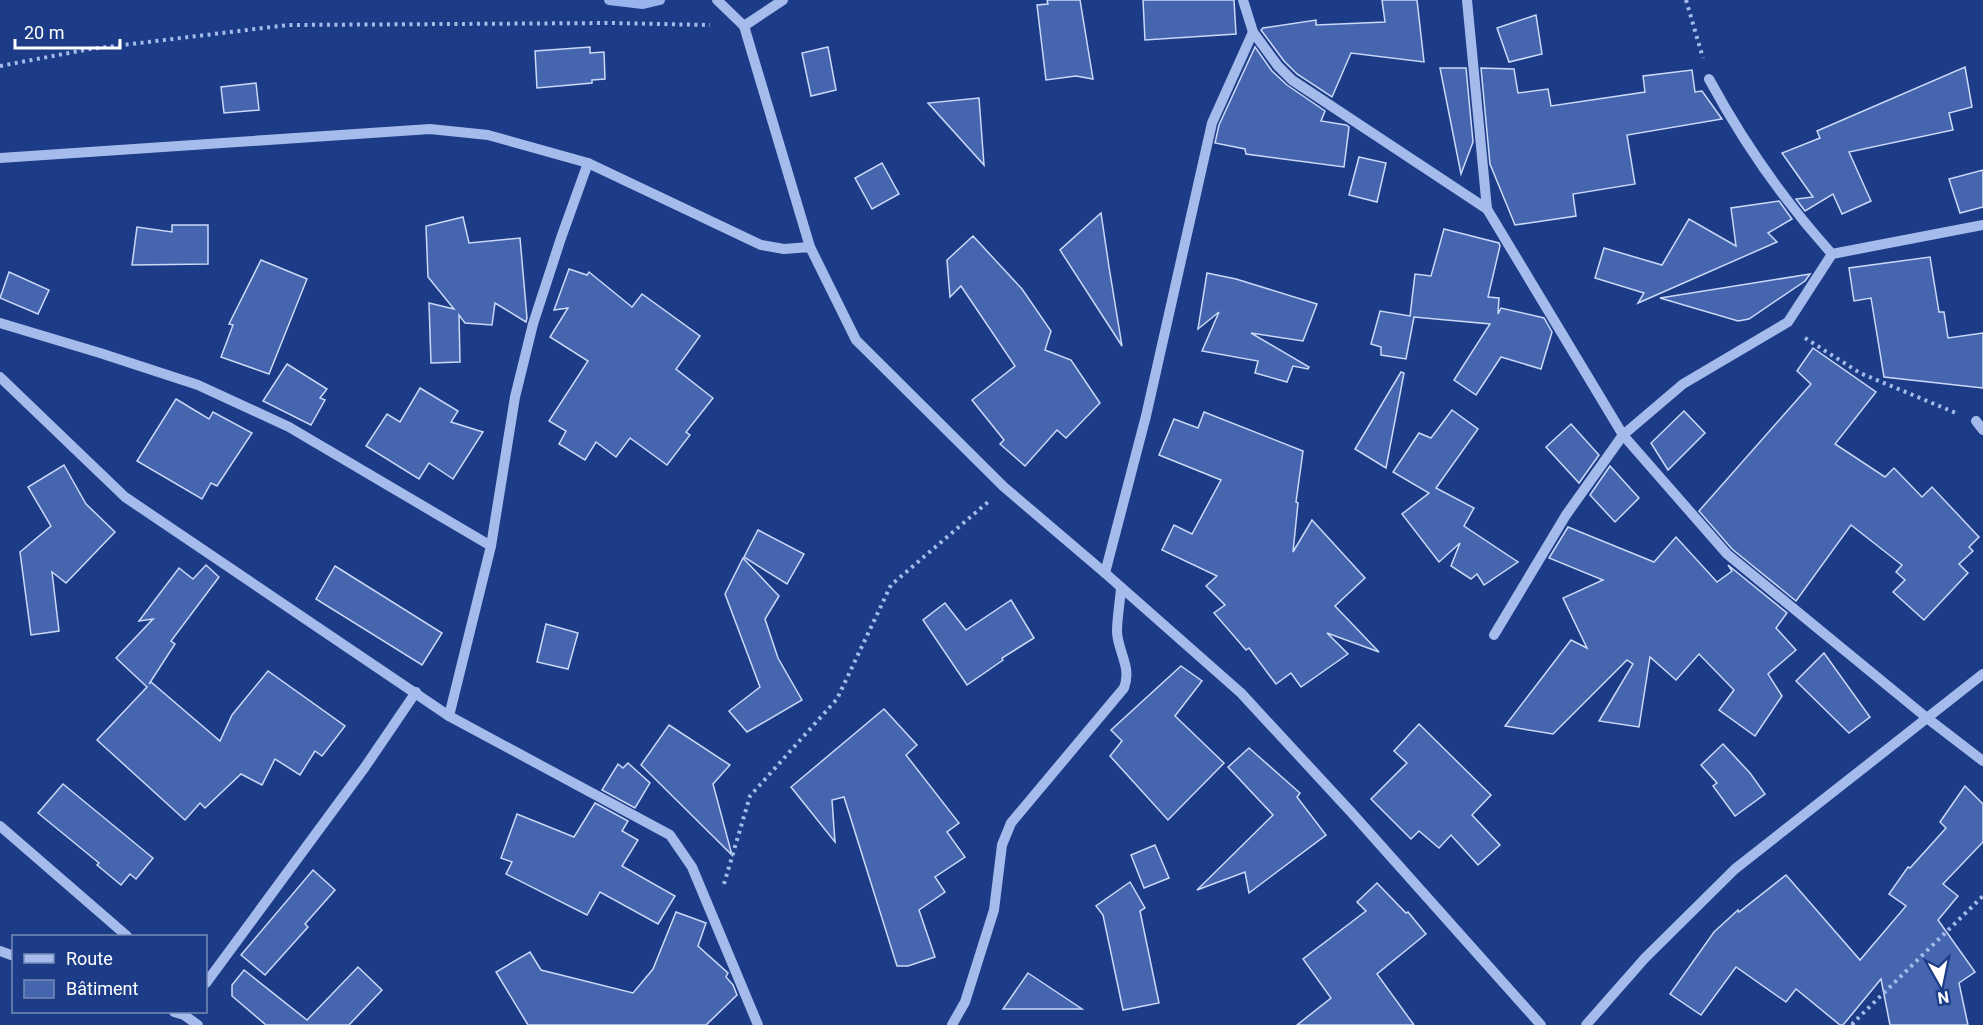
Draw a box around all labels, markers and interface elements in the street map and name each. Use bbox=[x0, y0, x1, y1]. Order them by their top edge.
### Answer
scale bar bbox=[15, 12, 120, 50]
text: 20 m bbox=[24, 22, 64, 43]
legend bbox=[12, 935, 207, 1013]
text: Route bbox=[66, 948, 113, 969]
north arrow bbox=[1911, 953, 1971, 1013]
text: Bâtiment bbox=[66, 978, 139, 999]
text: N bbox=[1936, 987, 1950, 1008]

